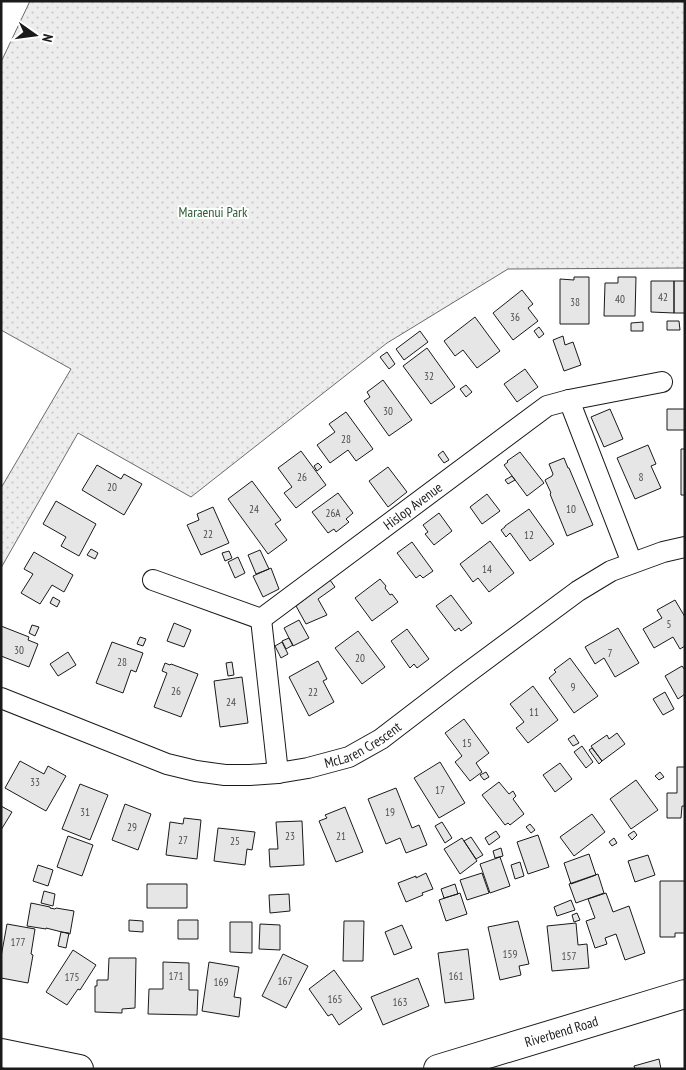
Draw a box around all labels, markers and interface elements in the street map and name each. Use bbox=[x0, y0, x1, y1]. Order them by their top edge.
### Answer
north arrow bbox=[10, 10, 60, 60]
text: N bbox=[38, 32, 57, 44]
park label: Maraenui Park bbox=[179, 203, 248, 221]
house number: 42 bbox=[658, 290, 668, 304]
house number: 40 bbox=[615, 292, 625, 306]
house number: 38 bbox=[570, 295, 580, 309]
house number: 36 bbox=[510, 310, 520, 324]
house number: 32 bbox=[424, 369, 434, 383]
house number: 30 bbox=[383, 404, 393, 418]
house number: 28 bbox=[341, 432, 351, 446]
house number: 26 bbox=[297, 470, 307, 484]
house number: 8 bbox=[639, 470, 644, 484]
street label: Hislop Avenue bbox=[380, 478, 446, 534]
house number: 20 bbox=[107, 480, 117, 494]
house number: 24 bbox=[249, 502, 259, 516]
house number: 10 bbox=[566, 502, 576, 516]
house number: 26A bbox=[325, 506, 341, 520]
house number: 22 bbox=[203, 527, 213, 541]
house number: 12 bbox=[524, 528, 534, 542]
house number: 14 bbox=[482, 562, 492, 576]
house number: 5 bbox=[667, 617, 672, 631]
house number: 30 bbox=[14, 643, 24, 657]
house number: 7 bbox=[608, 646, 613, 660]
house number: 20 bbox=[355, 651, 365, 665]
house number: 28 bbox=[117, 655, 127, 669]
house number: 9 bbox=[571, 680, 576, 694]
house number: 26 bbox=[171, 684, 181, 698]
house number: 22 bbox=[308, 685, 318, 699]
house number: 24 bbox=[226, 695, 236, 709]
house number: 11 bbox=[529, 705, 539, 719]
street label: McLaren Crescent bbox=[322, 718, 405, 772]
house number: 15 bbox=[462, 736, 472, 750]
house number: 33 bbox=[30, 775, 40, 789]
house number: 17 bbox=[435, 783, 445, 797]
house number: 31 bbox=[80, 805, 90, 819]
house number: 19 bbox=[385, 805, 395, 819]
house number: 29 bbox=[127, 820, 137, 834]
house number: 23 bbox=[285, 829, 295, 843]
house number: 21 bbox=[336, 829, 346, 843]
house number: 27 bbox=[178, 833, 188, 847]
house number: 25 bbox=[230, 834, 240, 848]
house number: 177 bbox=[11, 935, 25, 949]
house number: 159 bbox=[503, 947, 517, 961]
house number: 157 bbox=[562, 949, 576, 963]
house number: 171 bbox=[169, 969, 183, 983]
house number: 161 bbox=[449, 969, 463, 983]
house number: 175 bbox=[65, 970, 79, 984]
house number: 167 bbox=[278, 974, 292, 988]
house number: 169 bbox=[214, 975, 228, 989]
house number: 165 bbox=[328, 992, 342, 1006]
house number: 163 bbox=[393, 995, 407, 1009]
street label: Riverbend Road bbox=[523, 1012, 600, 1051]

